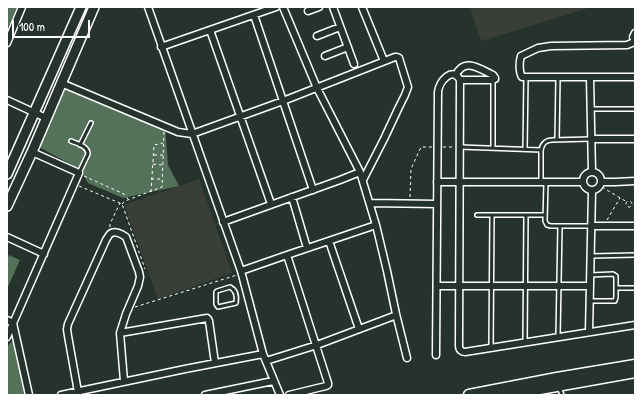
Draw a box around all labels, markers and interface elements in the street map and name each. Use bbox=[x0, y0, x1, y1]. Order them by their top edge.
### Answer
scale bar bbox=[14, 12, 92, 38]
text: 100 m bbox=[19, 18, 45, 35]

